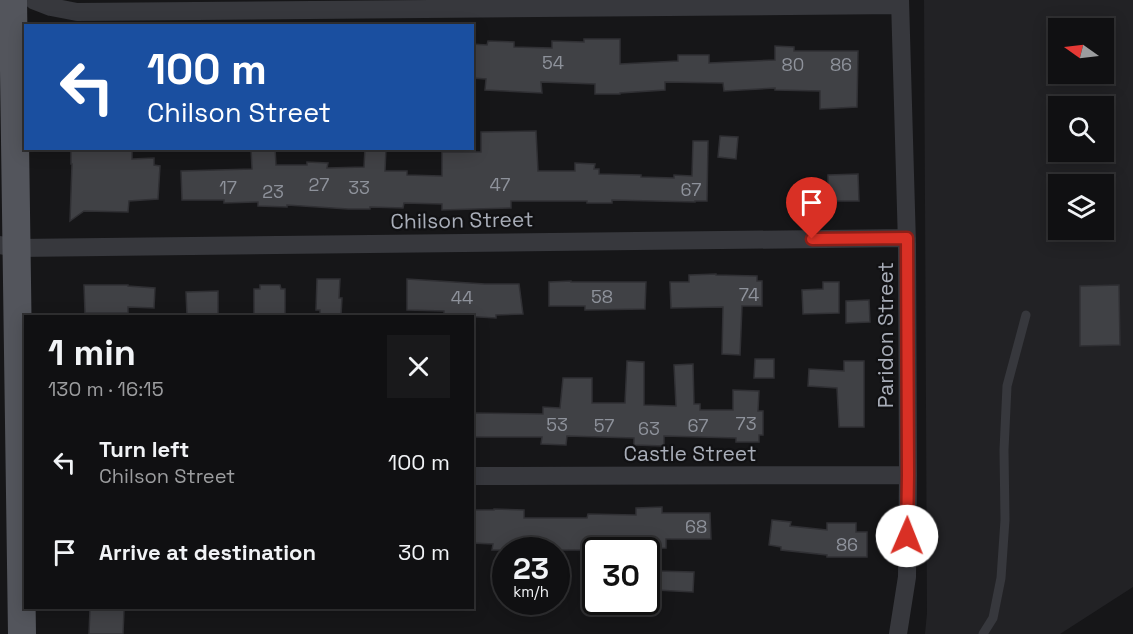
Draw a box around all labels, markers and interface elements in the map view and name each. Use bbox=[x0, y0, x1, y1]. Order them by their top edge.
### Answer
north arrow bbox=[1048, 18, 1114, 84]
map controls bbox=[1048, 18, 1114, 240]
text: 100 m bbox=[147, 43, 267, 96]
icon: left bbox=[48, 48, 126, 126]
house number: 54 bbox=[542, 51, 564, 74]
house number: 80 bbox=[782, 53, 804, 76]
house number: 86 bbox=[830, 53, 852, 76]
text: Chilson Street bbox=[147, 95, 331, 130]
button: search bbox=[1048, 96, 1114, 162]
house number: 27 bbox=[309, 173, 329, 196]
house number: 47 bbox=[490, 173, 510, 196]
button: layers bbox=[1048, 174, 1114, 240]
house number: 17 bbox=[219, 176, 237, 199]
house number: 33 bbox=[348, 176, 370, 199]
pin bbox=[786, 177, 837, 239]
house number: 67 bbox=[681, 178, 701, 201]
house number: 23 bbox=[262, 180, 284, 203]
icon: arrive bbox=[795, 186, 828, 219]
street label: Chilson Street bbox=[390, 205, 534, 235]
street label: Paridon Street bbox=[872, 262, 899, 408]
house number: 74 bbox=[739, 283, 759, 306]
house number: 58 bbox=[591, 285, 613, 308]
house number: 44 bbox=[451, 286, 473, 309]
text: 1 min bbox=[48, 330, 136, 376]
button: close bbox=[387, 335, 450, 398]
text: 130 m · 16:15 bbox=[48, 376, 164, 402]
house number: 73 bbox=[735, 412, 757, 435]
house number: 53 bbox=[546, 413, 568, 436]
house number: 57 bbox=[594, 414, 614, 437]
house number: 67 bbox=[688, 414, 708, 437]
house number: 63 bbox=[638, 417, 660, 440]
text: Turn left bbox=[99, 435, 189, 463]
street label: Castle Street bbox=[623, 440, 757, 467]
icon: left bbox=[48, 446, 81, 479]
text: 100 m bbox=[388, 448, 450, 476]
text: Chilson Street bbox=[99, 463, 235, 489]
position arrow bbox=[875, 504, 939, 568]
house number: 68 bbox=[685, 515, 707, 538]
house number: 86 bbox=[836, 533, 858, 556]
icon: arrive bbox=[48, 536, 81, 569]
speed limit sign: 30 bbox=[582, 537, 660, 615]
text: Arrive at destination bbox=[99, 538, 316, 566]
text: 30 m bbox=[398, 538, 450, 566]
text: 23 bbox=[513, 549, 549, 588]
text: km/h bbox=[513, 582, 549, 601]

